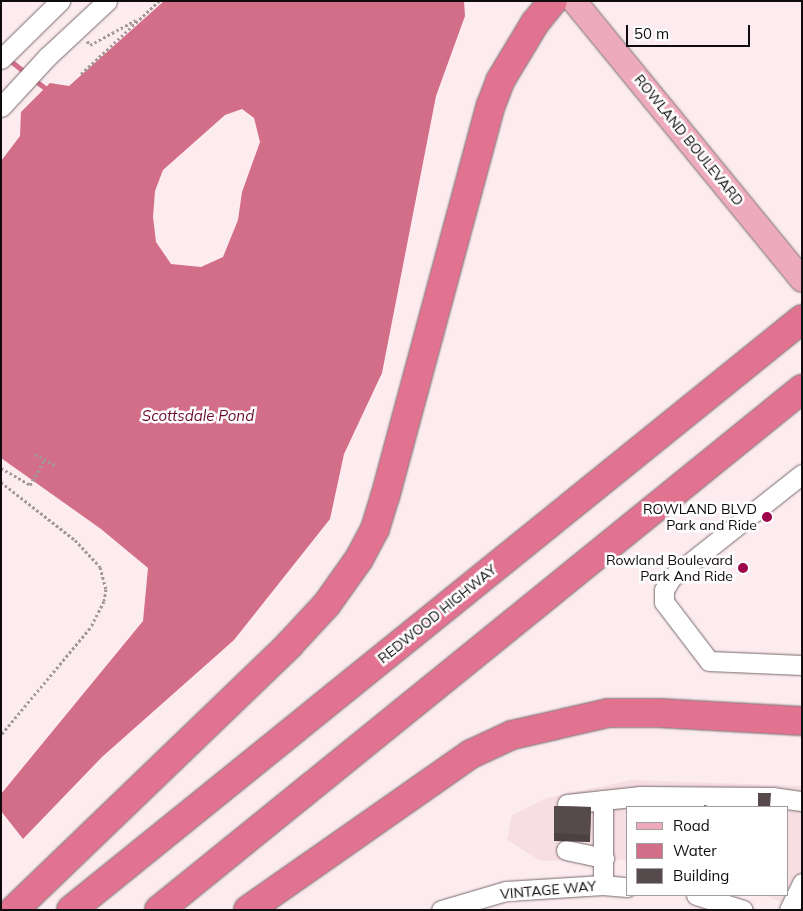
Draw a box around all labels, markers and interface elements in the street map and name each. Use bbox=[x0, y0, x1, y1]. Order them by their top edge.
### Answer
scale bar bbox=[628, 15, 752, 47]
text: 50 m bbox=[634, 24, 669, 43]
street label: ROWLAND BOULEVARD bbox=[631, 71, 747, 209]
water label: Scottsdale Pond bbox=[142, 407, 254, 425]
place label: ROWLAND BLVD Park and Ride bbox=[643, 501, 757, 534]
marker: ROWLAND BLVD Park and Ride bbox=[761, 511, 773, 523]
place label: Rowland Boulevard Park And Ride bbox=[606, 552, 733, 584]
street label: REDWOOD HIGHWAY bbox=[375, 561, 499, 667]
marker: Rowland Boulevard Park And Ride bbox=[737, 562, 749, 574]
legend bbox=[626, 806, 788, 896]
text: Road bbox=[673, 816, 710, 835]
text: Water bbox=[673, 841, 717, 860]
text: Building bbox=[673, 866, 729, 885]
street label: VINTAGE WAY bbox=[499, 877, 597, 903]

